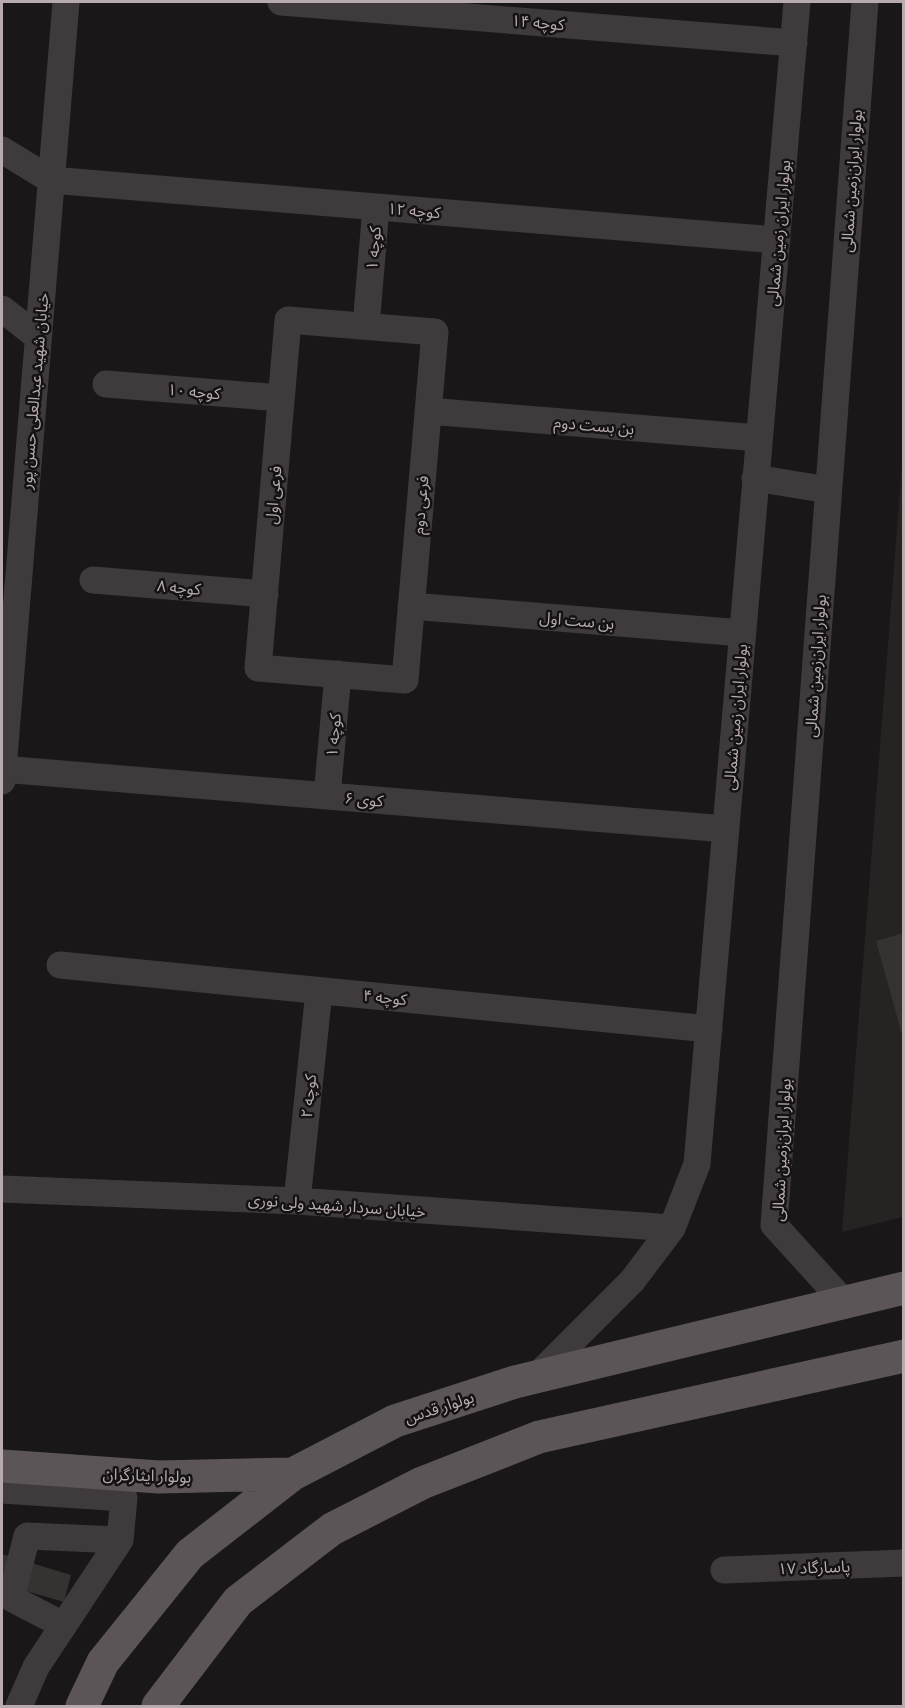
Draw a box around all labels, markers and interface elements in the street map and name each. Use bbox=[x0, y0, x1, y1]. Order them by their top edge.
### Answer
street label: کوچه ۱۴ bbox=[510, 8, 566, 36]
street label: بولوار ایران‌زمین شمالی bbox=[834, 109, 868, 253]
street label: بولوار ایران زمین شمالی bbox=[760, 159, 796, 307]
street label: کوچه ۱۲ bbox=[386, 196, 442, 224]
street label: کوچه ۱ bbox=[359, 225, 387, 271]
street label: خیابان شهید عبدالعلی حسن پور bbox=[13, 292, 55, 491]
street label: کوچه ۱۰ bbox=[166, 377, 222, 405]
street label: بن بست دوم bbox=[553, 410, 635, 441]
street label: فرعی اول bbox=[258, 465, 288, 525]
street label: فرعی دوم bbox=[405, 475, 436, 536]
street label: کوچه ۸ bbox=[156, 573, 202, 601]
street label: بولوار ایران‌زمین شمالی bbox=[798, 594, 832, 738]
street label: بن ست اول bbox=[539, 605, 615, 635]
street label: بولوار ایران زمین شمالی bbox=[717, 643, 753, 791]
street label: کوچه ۱ bbox=[319, 712, 347, 758]
street label: کوی ۶ bbox=[344, 785, 385, 813]
street label: کوچه ۴ bbox=[362, 983, 409, 1011]
street label: کوچه ۲ bbox=[294, 1072, 322, 1119]
street label: بولوار ایران‌زمین شمالی bbox=[765, 1078, 797, 1222]
street label: خیابان سردار شهید ولی نوری bbox=[247, 1187, 427, 1223]
street label: بولوار قدس bbox=[401, 1384, 477, 1430]
street label: بولوار ایثارگران bbox=[102, 1461, 192, 1489]
street label: پاسارگاد ۱۷ bbox=[777, 1554, 851, 1580]

